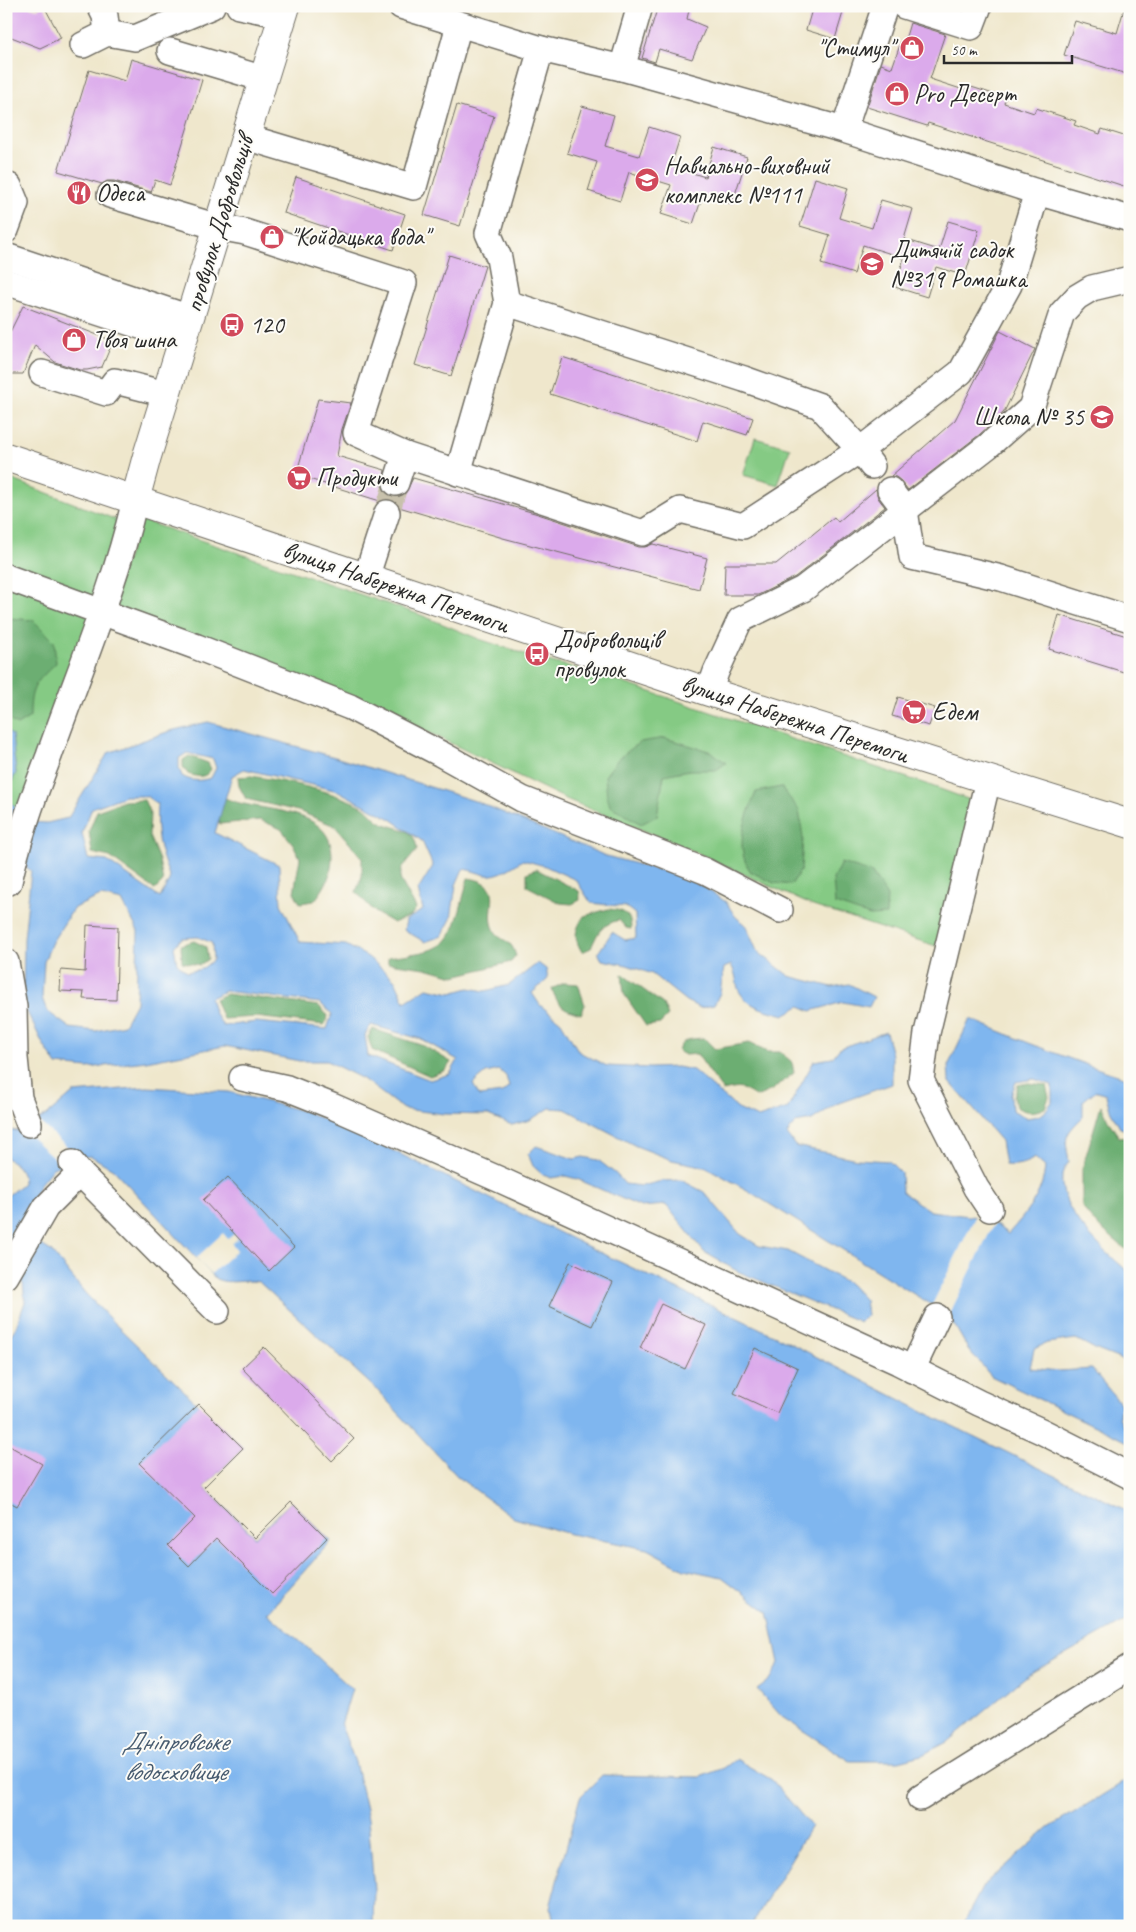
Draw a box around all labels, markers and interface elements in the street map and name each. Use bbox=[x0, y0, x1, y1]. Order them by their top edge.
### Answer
place label: "Стимул" bbox=[817, 32, 899, 64]
scale bar bbox=[944, 32, 1071, 64]
shop icon: "Стимул" bbox=[899, 35, 925, 61]
text: 50 m bbox=[951, 41, 978, 60]
place label: Pro Десерт bbox=[914, 78, 1017, 110]
shop icon: Pro Десерт bbox=[884, 81, 910, 107]
street label: провулок Добровольців bbox=[177, 126, 263, 316]
place label: Навчально-виховний комплекс №111 bbox=[664, 150, 831, 211]
school or university icon: Навчально-виховний комплекс №111 bbox=[634, 167, 660, 193]
place label: Одеса bbox=[96, 177, 146, 209]
restaurant icon: Одеса bbox=[66, 180, 92, 206]
place label: "Койдацька вода" bbox=[290, 221, 434, 253]
shop icon: "Койдацька вода" bbox=[259, 224, 285, 250]
place label: Дитячій садок №319 Ромашка bbox=[890, 234, 1029, 295]
school or university icon: Дитячій садок №319 Ромашка bbox=[859, 251, 885, 277]
place label: 120 bbox=[250, 309, 286, 341]
bus stop icon: 120 bbox=[219, 312, 245, 338]
place label: Твоя шина bbox=[92, 324, 178, 356]
shop icon: Твоя шина bbox=[61, 327, 87, 353]
place label: Школа № 35 bbox=[974, 401, 1086, 433]
school or university icon: Школа № 35 bbox=[1089, 404, 1115, 430]
place label: Продукти bbox=[316, 462, 399, 494]
supermarket icon: Продукти bbox=[286, 465, 312, 491]
street label: вулиця Набережна Перемоги bbox=[279, 533, 515, 641]
place label: Добровольців провулок bbox=[554, 624, 667, 685]
bus stop icon: Добровольців провулок bbox=[524, 641, 550, 667]
street label: вулиця Набережна Перемоги bbox=[677, 667, 914, 771]
place label: Едем bbox=[932, 696, 980, 728]
supermarket icon: Едем bbox=[901, 699, 927, 725]
water label: Дніпровське водосховище bbox=[121, 1725, 231, 1788]

